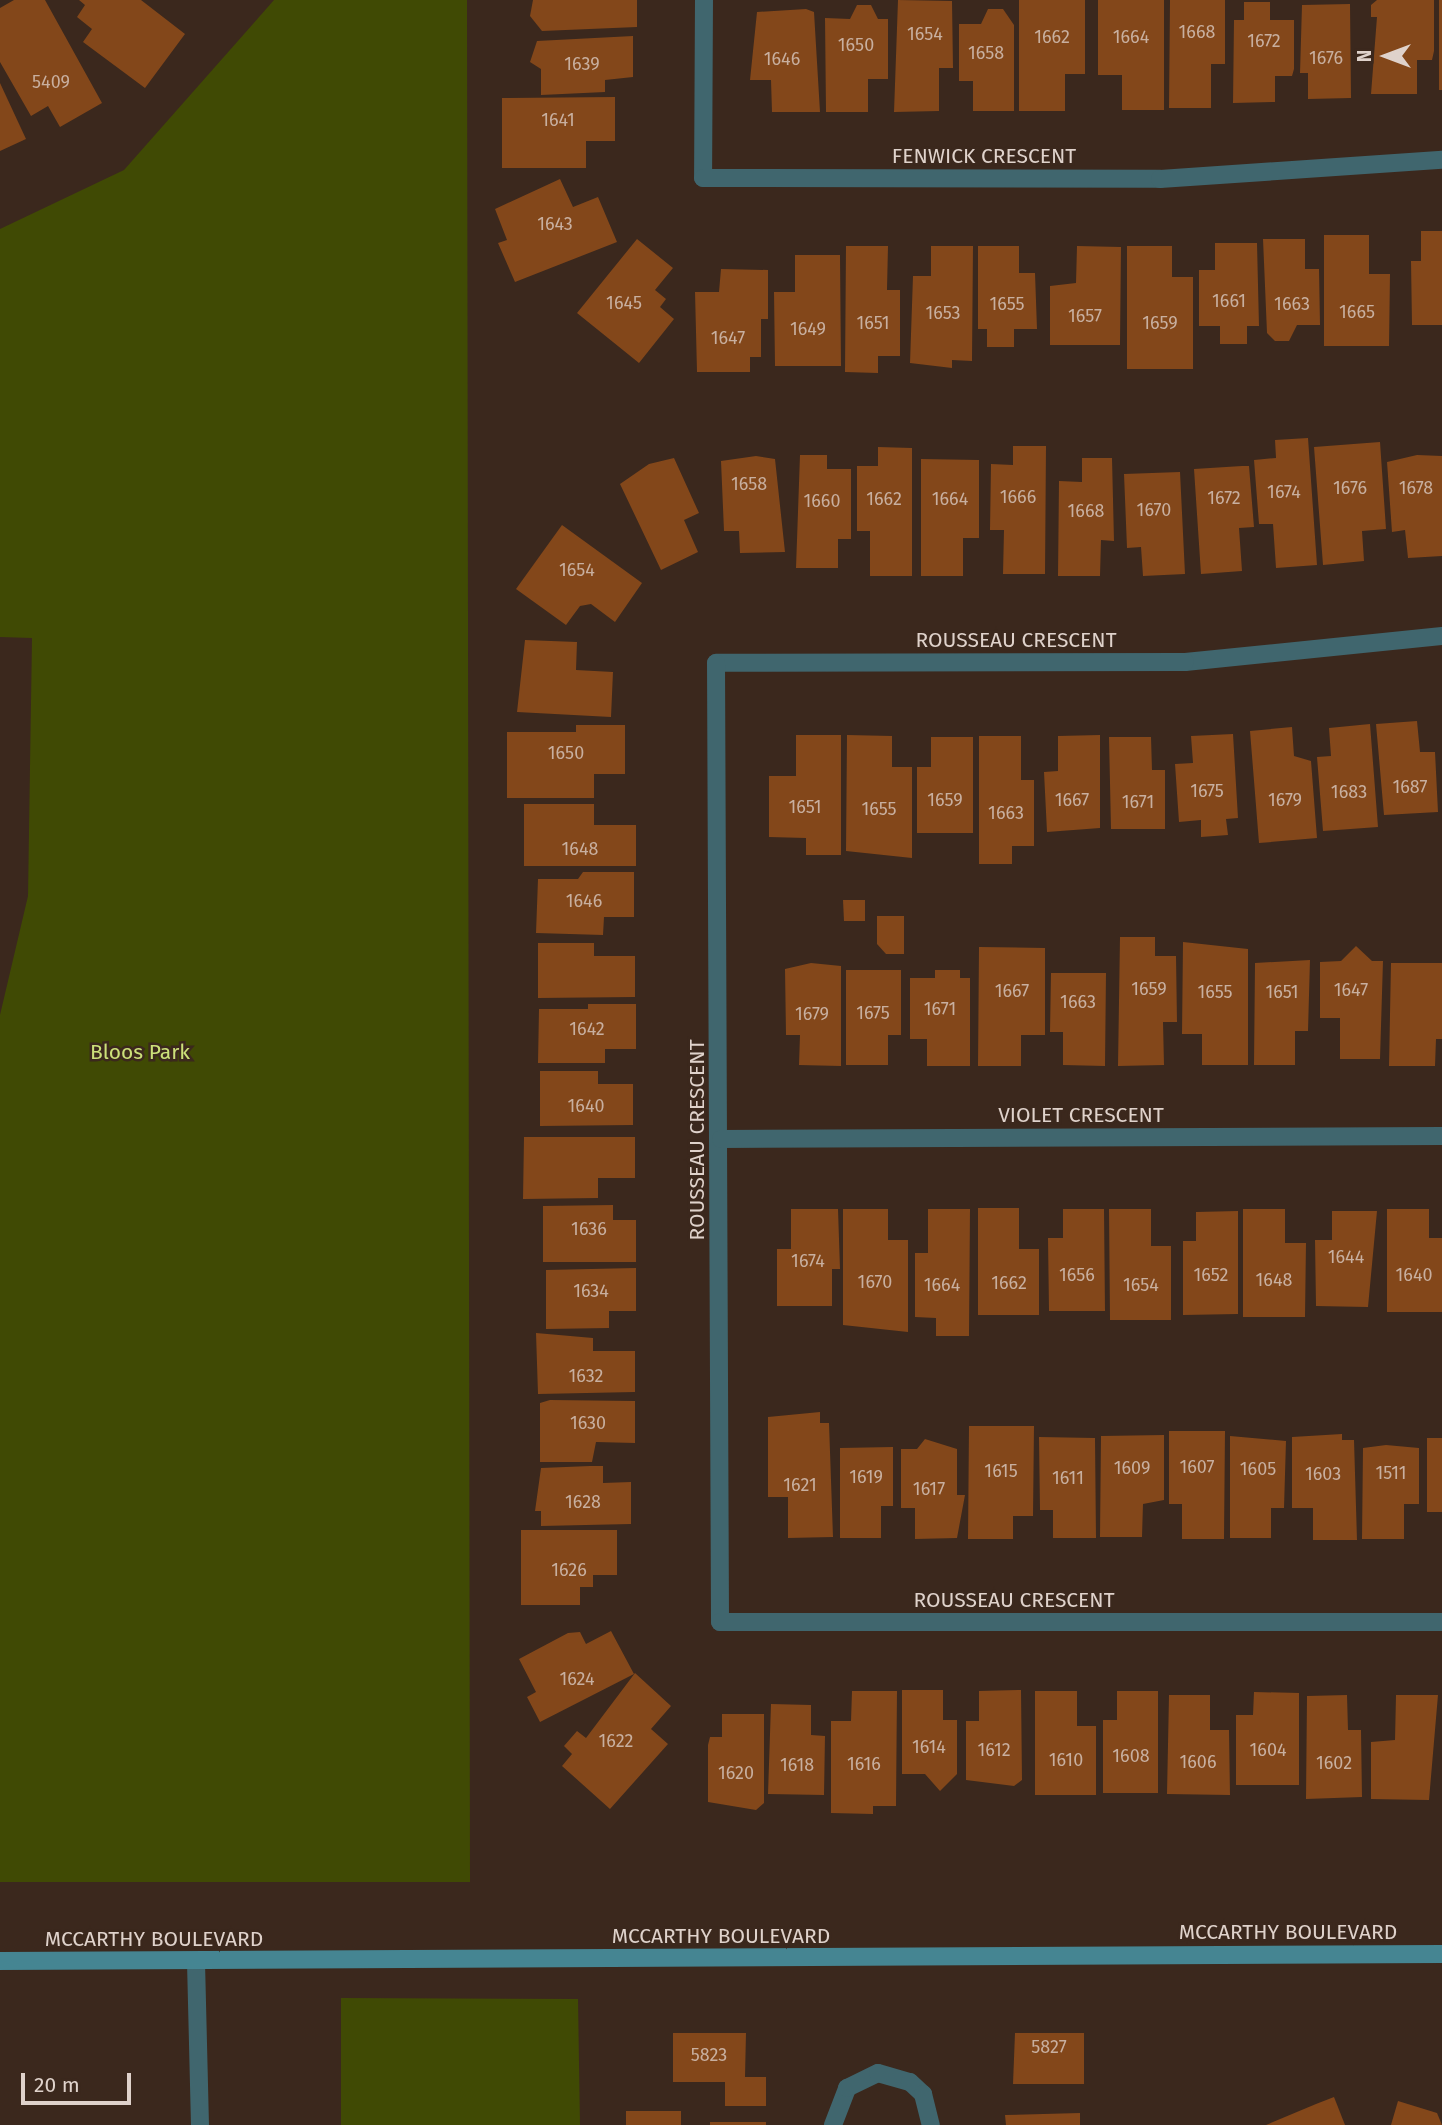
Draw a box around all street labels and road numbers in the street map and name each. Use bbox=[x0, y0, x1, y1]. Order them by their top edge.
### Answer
street label: FENWICK CRESCENT bbox=[892, 143, 1076, 169]
street label: ROUSSEAU CRESCENT bbox=[915, 627, 1117, 653]
street label: ROUSSEAU CRESCENT bbox=[684, 1039, 710, 1241]
street label: VIOLET CRESCENT bbox=[998, 1102, 1164, 1128]
street label: ROUSSEAU CRESCENT bbox=[913, 1587, 1115, 1613]
street label: MCCARTHY BOULEVARD bbox=[1179, 1919, 1397, 1945]
street label: MCCARTHY BOULEVARD bbox=[612, 1923, 830, 1949]
street label: MCCARTHY BOULEVARD bbox=[45, 1926, 263, 1952]

